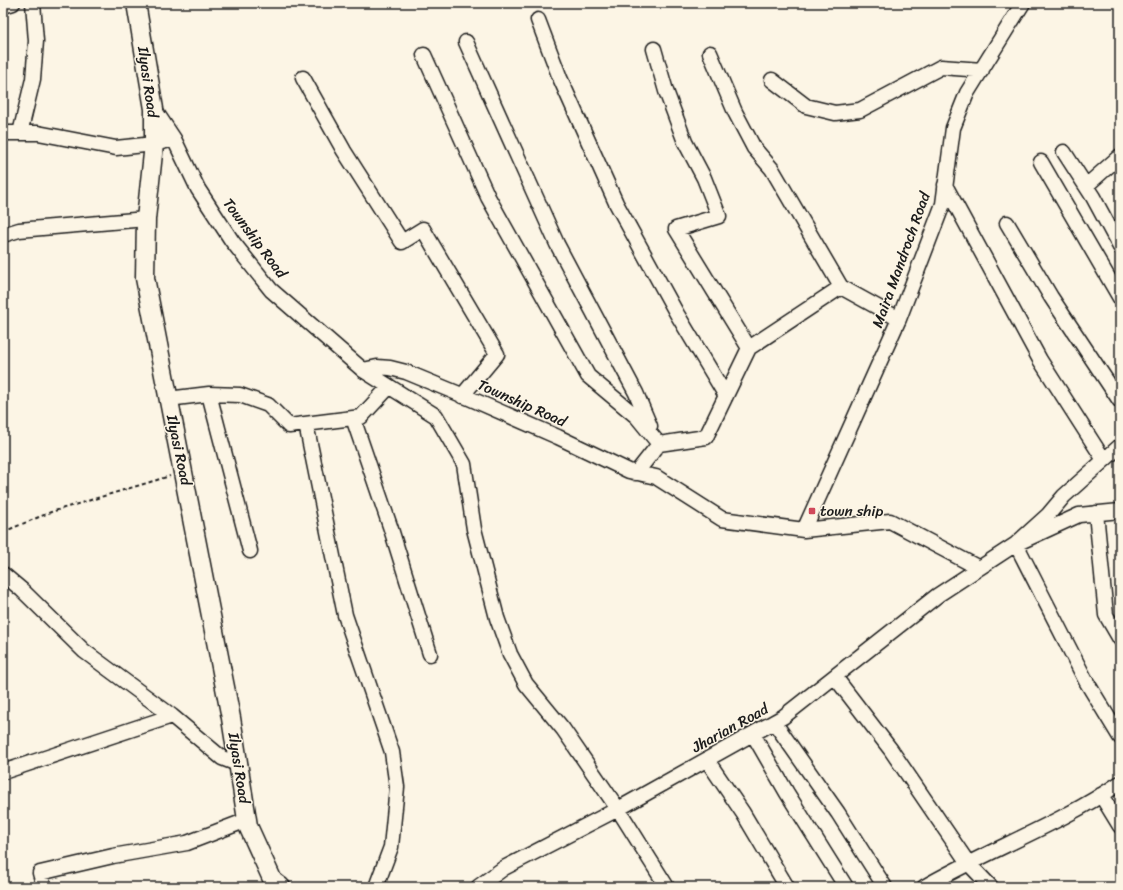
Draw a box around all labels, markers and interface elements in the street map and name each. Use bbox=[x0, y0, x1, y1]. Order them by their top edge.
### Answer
street label: Ilyasi Road bbox=[130, 44, 166, 120]
street label: Maira Mandroch Road bbox=[864, 187, 938, 332]
street label: Township Road bbox=[216, 192, 295, 285]
street label: Township Road bbox=[473, 372, 572, 435]
street label: Ilyasi Road bbox=[159, 411, 199, 489]
place label: town ship bbox=[820, 498, 883, 524]
marker: town ship bbox=[807, 506, 817, 516]
street label: Jharian Road bbox=[686, 696, 774, 760]
street label: Ilyasi Road bbox=[220, 730, 258, 807]

